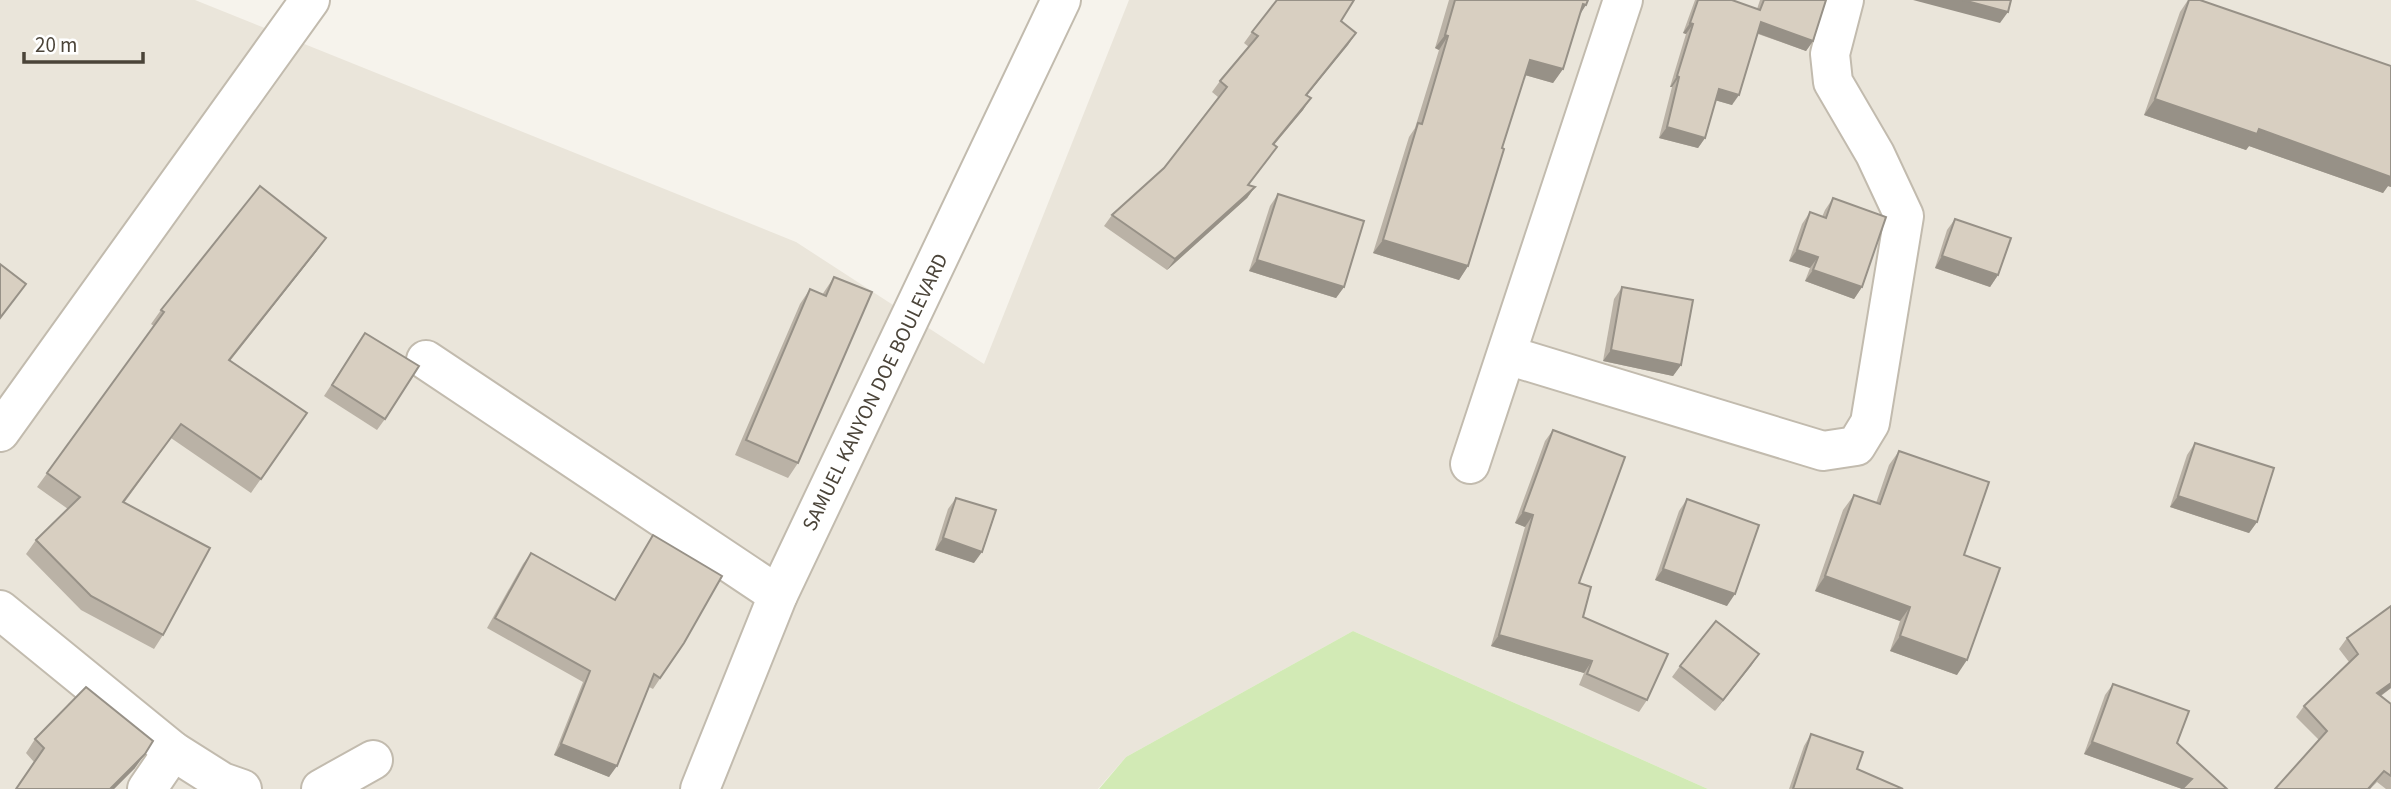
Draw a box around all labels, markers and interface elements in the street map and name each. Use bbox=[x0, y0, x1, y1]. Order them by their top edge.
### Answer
scale bar bbox=[24, 21, 144, 65]
text: 20 m bbox=[35, 30, 77, 60]
street label: SAMUEL KANYON DOE BOULEVARD bbox=[795, 248, 955, 536]

